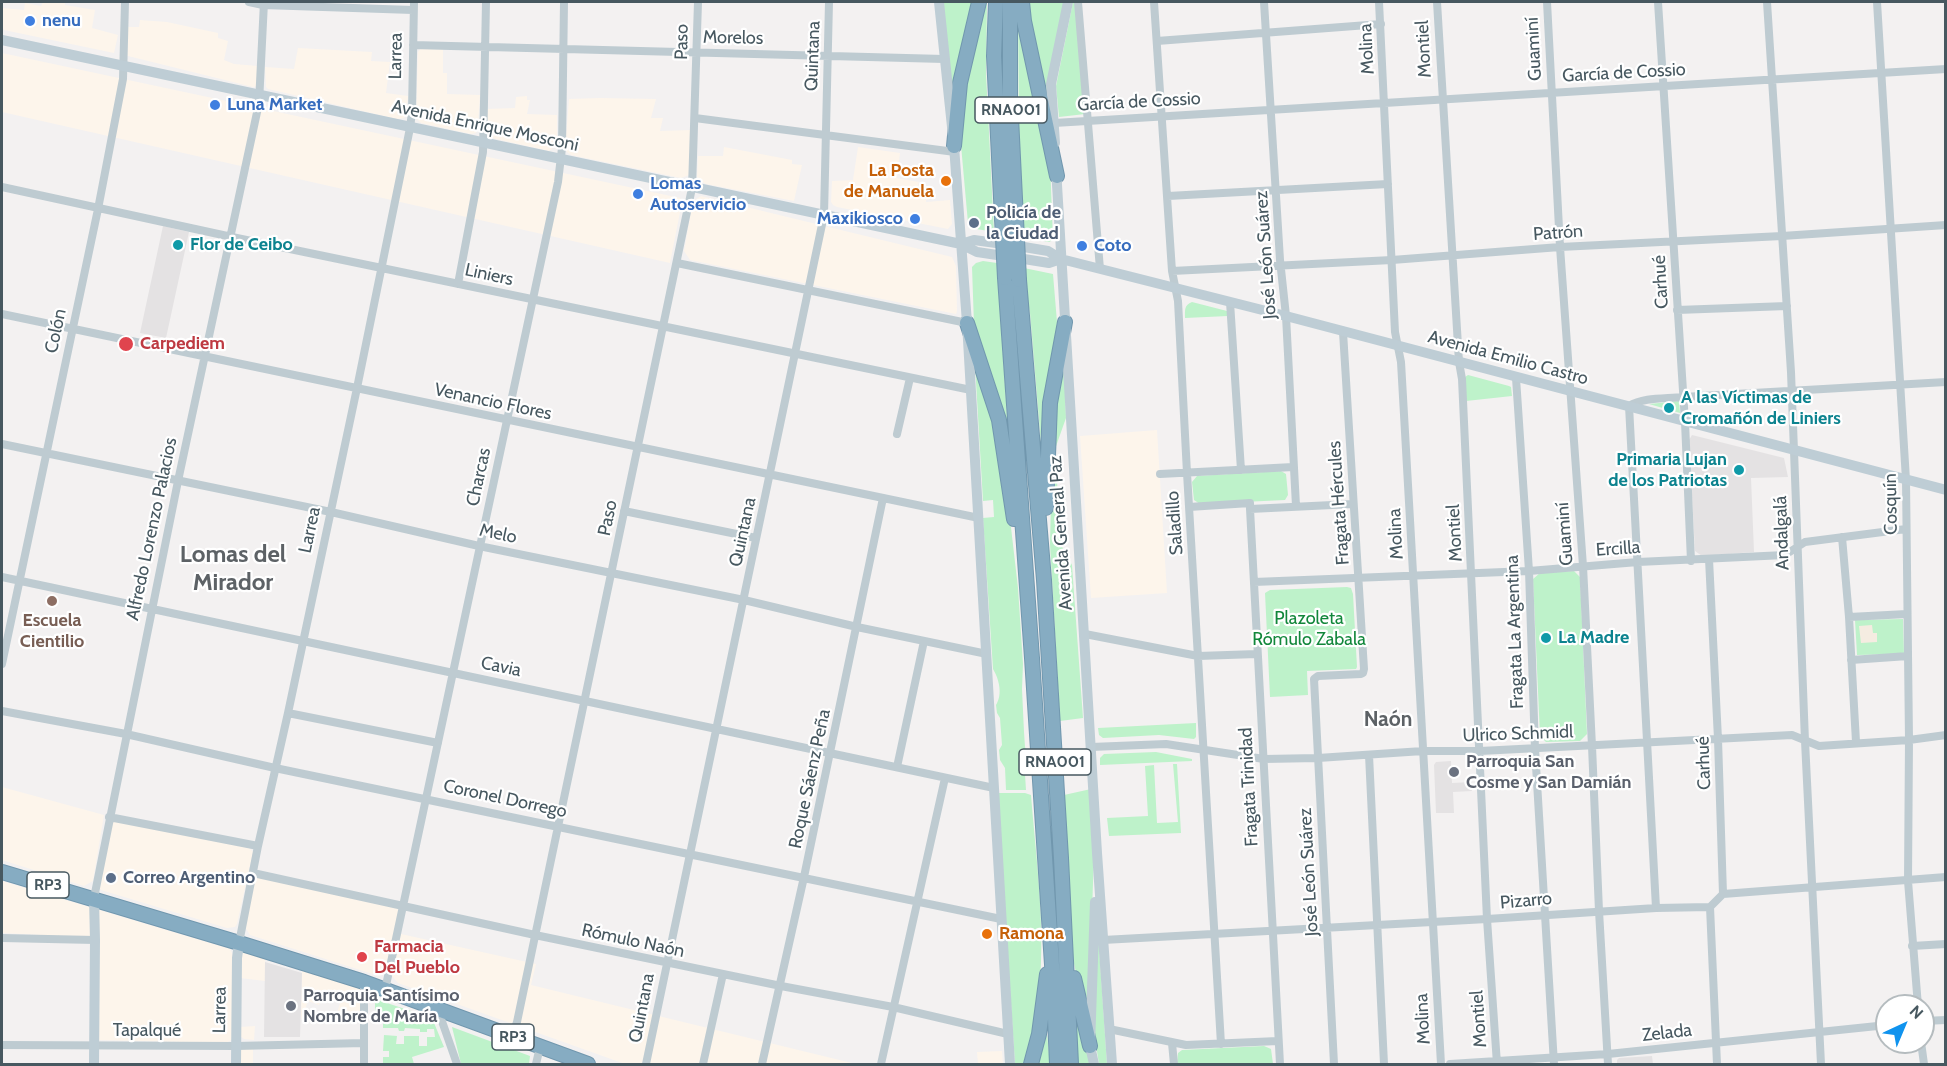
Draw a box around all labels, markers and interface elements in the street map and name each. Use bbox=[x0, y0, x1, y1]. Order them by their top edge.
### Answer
place label: nenu bbox=[42, 10, 81, 32]
marker: nenu bbox=[23, 14, 37, 28]
street label: Guaminí bbox=[1522, 17, 1546, 81]
street label: Quintana bbox=[801, 20, 825, 92]
street label: Montiel bbox=[1412, 20, 1436, 78]
street label: Molina bbox=[1355, 23, 1379, 75]
street label: Paso bbox=[671, 24, 693, 60]
street label: Morelos bbox=[703, 27, 763, 49]
street label: Larrea bbox=[385, 32, 407, 80]
street label: García de Cossio bbox=[1562, 59, 1686, 87]
street label: García de Cossio bbox=[1077, 88, 1201, 116]
place label: Luna Market bbox=[227, 94, 322, 116]
street label: Avenida Enrique Mosconi bbox=[390, 96, 580, 156]
road number: RNA001 bbox=[975, 97, 1047, 123]
marker: Luna Market bbox=[208, 98, 222, 112]
place label: La Posta de Manuela bbox=[844, 160, 934, 202]
place label: Lomas Autoservicio bbox=[650, 173, 746, 216]
marker: La Posta de Manuela bbox=[939, 174, 953, 188]
marker: Lomas Autoservicio bbox=[631, 187, 645, 201]
street label: José León Suárez bbox=[1251, 190, 1281, 320]
place label: Policía de la Ciudad bbox=[986, 202, 1061, 244]
place label: Maxikiosco bbox=[817, 208, 903, 230]
marker: Maxikiosco bbox=[908, 212, 922, 226]
marker: Policía de la Ciudad bbox=[967, 216, 981, 230]
street label: Patrón bbox=[1532, 220, 1584, 246]
place label: Flor de Ceibo bbox=[190, 234, 293, 256]
place label: Coto bbox=[1094, 235, 1131, 257]
marker: Flor de Ceibo bbox=[171, 238, 185, 252]
marker: Coto bbox=[1075, 239, 1089, 253]
street label: Carhué bbox=[1649, 255, 1673, 309]
street label: Liniers bbox=[463, 259, 515, 291]
street label: Colón bbox=[41, 307, 71, 355]
street label: Avenida Emilio Castro bbox=[1426, 326, 1590, 390]
place label: Carpediem bbox=[140, 333, 225, 355]
marker: Carpediem bbox=[117, 335, 135, 353]
street label: Venancio Flores bbox=[432, 379, 554, 425]
place label: A las Víctimas de Cromañón de Liniers bbox=[1681, 387, 1841, 430]
marker: A las Víctimas de Cromañón de Liniers bbox=[1662, 401, 1676, 415]
street label: Alfredo Lorenzo Palacios bbox=[122, 436, 182, 622]
street label: Fragata Hércules bbox=[1324, 440, 1354, 566]
street label: Charcas bbox=[462, 446, 496, 508]
place label: Primaria Lujan de los Patriotas bbox=[1608, 449, 1727, 492]
street label: Avenida General Paz bbox=[1045, 455, 1077, 611]
marker: Primaria Lujan de los Patriotas bbox=[1732, 463, 1746, 477]
street label: Cosquín bbox=[1880, 473, 1902, 535]
street label: Saladillo bbox=[1162, 490, 1188, 556]
street label: Quintana bbox=[725, 495, 761, 569]
street label: Andalgalá bbox=[1770, 495, 1794, 571]
street label: Paso bbox=[594, 498, 622, 538]
street label: Guaminí bbox=[1552, 502, 1578, 566]
street label: Montiel bbox=[1443, 504, 1467, 562]
street label: Larrea bbox=[295, 505, 325, 555]
street label: Molina bbox=[1384, 508, 1408, 560]
street label: Melo bbox=[477, 520, 519, 548]
street label: Ercilla bbox=[1595, 537, 1641, 561]
district label: Lomas del Mirador bbox=[180, 541, 286, 597]
street label: Fragata La Argentina bbox=[1502, 555, 1528, 709]
marker: Escuela Cientilio bbox=[45, 594, 59, 608]
park label: Plazoleta Rómulo Zabala bbox=[1252, 608, 1366, 650]
place label: Escuela Cientilio bbox=[20, 610, 84, 652]
place label: La Madre bbox=[1558, 627, 1629, 649]
marker: La Madre bbox=[1539, 631, 1553, 645]
street label: Cavia bbox=[479, 652, 523, 682]
street label: Roque Sáenz Peña bbox=[785, 707, 835, 851]
district label: Naón bbox=[1364, 707, 1412, 733]
street label: Ulrico Schmidl bbox=[1462, 721, 1574, 747]
street label: Fragata Trinidad bbox=[1235, 727, 1263, 847]
street label: Carhué bbox=[1692, 736, 1716, 790]
road number: RNA001 bbox=[1019, 749, 1091, 775]
place label: Parroquia San Cosme y San Damián bbox=[1466, 751, 1631, 794]
marker: Parroquia San Cosme y San Damián bbox=[1447, 765, 1461, 779]
street label: Coronel Dorrego bbox=[441, 775, 569, 823]
street label: José León Suárez bbox=[1295, 807, 1323, 937]
place label: Correo Argentino bbox=[123, 867, 255, 889]
marker: Correo Argentino bbox=[104, 871, 118, 885]
road number: RP3 bbox=[27, 872, 69, 898]
street label: Pizarro bbox=[1499, 888, 1553, 914]
street label: Rómulo Naón bbox=[579, 920, 687, 962]
place label: Ramona bbox=[999, 923, 1064, 945]
marker: Ramona bbox=[980, 927, 994, 941]
place label: Farmacia Del Pueblo bbox=[374, 936, 460, 978]
marker: Farmacia Del Pueblo bbox=[355, 950, 369, 964]
street label: Quintana bbox=[625, 971, 659, 1045]
place label: Parroquia Santísimo Nombre de María bbox=[303, 985, 460, 1028]
street label: Larrea bbox=[209, 986, 231, 1034]
street label: Montiel bbox=[1466, 990, 1492, 1048]
street label: Molina bbox=[1411, 993, 1435, 1045]
north arrow bbox=[1875, 994, 1935, 1054]
marker: Parroquia Santísimo Nombre de María bbox=[284, 999, 298, 1013]
text: N bbox=[1906, 1001, 1927, 1023]
street label: Tapalqué bbox=[113, 1020, 181, 1042]
street label: Zelada bbox=[1641, 1020, 1693, 1046]
road number: RP3 bbox=[492, 1024, 534, 1050]

